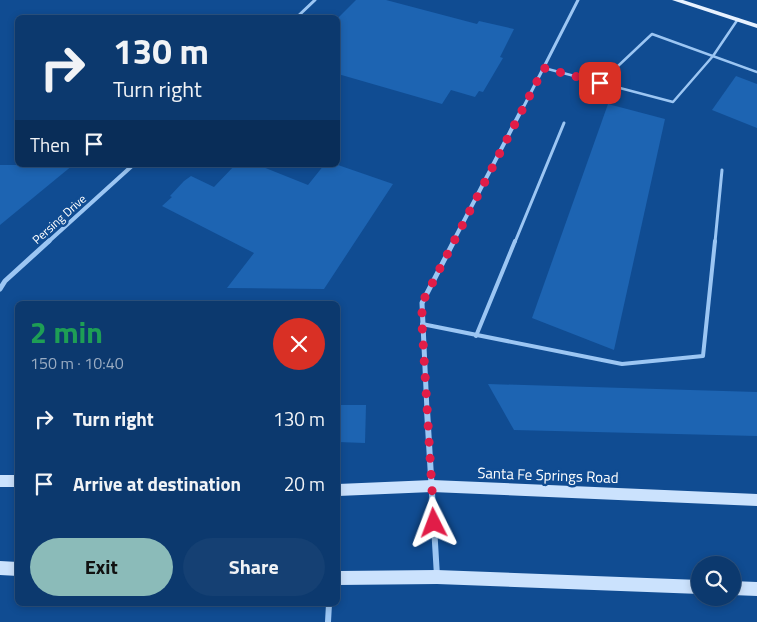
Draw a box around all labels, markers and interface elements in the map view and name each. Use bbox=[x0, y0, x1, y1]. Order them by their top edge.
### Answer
text: 130 m bbox=[113, 24, 209, 78]
icon: right bbox=[30, 35, 95, 100]
pin bbox=[579, 62, 621, 104]
icon: arrive bbox=[586, 69, 614, 97]
text: Turn right bbox=[113, 72, 202, 106]
text: Then bbox=[30, 130, 70, 159]
icon: arrive bbox=[80, 130, 108, 158]
street label: Persing Drive bbox=[28, 190, 90, 248]
text: 2 min bbox=[30, 309, 103, 355]
button: close bbox=[273, 318, 325, 370]
text: 150 m · 10:40 bbox=[30, 351, 124, 375]
text: Turn right bbox=[73, 404, 154, 433]
text: 130 m bbox=[273, 404, 325, 433]
icon: right bbox=[30, 405, 58, 433]
street label: Santa Fe Springs Road bbox=[477, 461, 619, 489]
text: Arrive at destination bbox=[73, 469, 241, 498]
text: 20 m bbox=[284, 469, 325, 498]
icon: arrive bbox=[30, 470, 58, 498]
position arrow bbox=[407, 496, 459, 548]
button: Exit bbox=[30, 538, 173, 596]
button: Share bbox=[183, 538, 325, 596]
map controls bbox=[691, 556, 741, 606]
button: search bbox=[691, 556, 741, 606]

